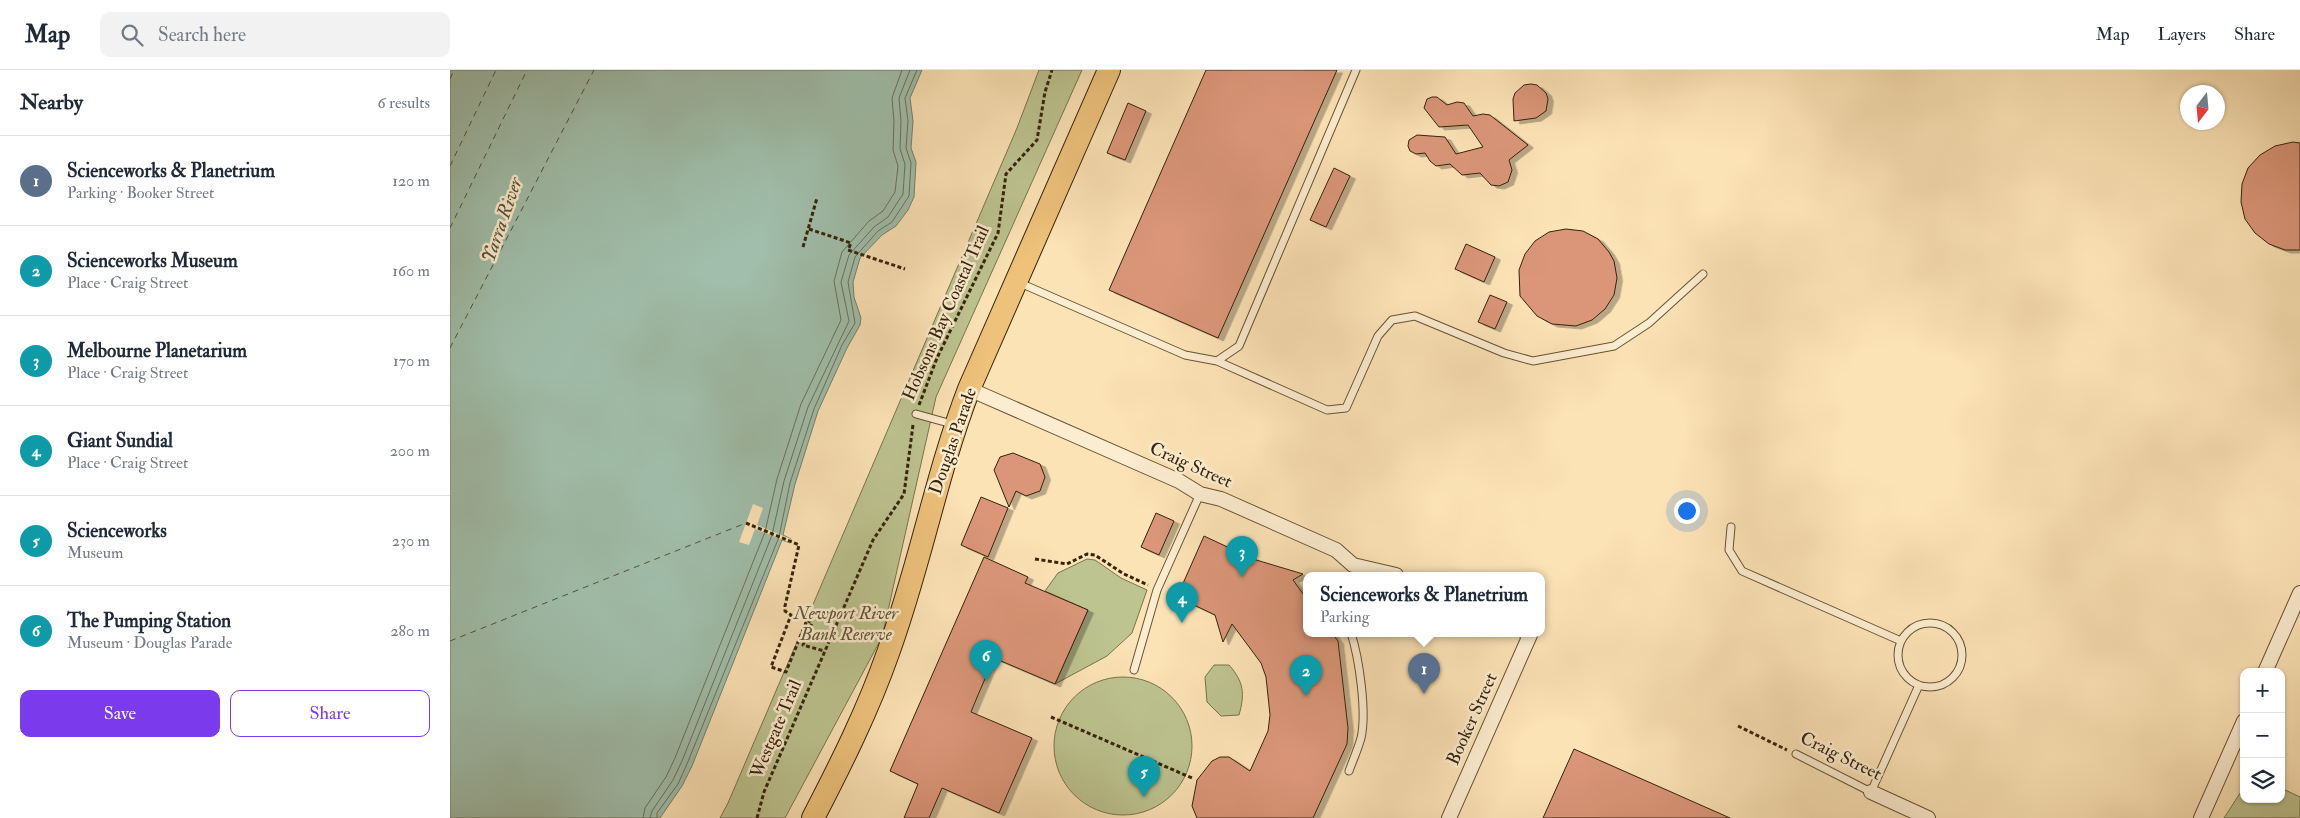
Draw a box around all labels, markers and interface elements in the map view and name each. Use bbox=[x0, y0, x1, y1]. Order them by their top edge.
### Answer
search box bbox=[100, 12, 450, 57]
text: Map bbox=[25, 19, 70, 50]
icon: search bbox=[118, 21, 146, 49]
text: Search here bbox=[158, 23, 246, 47]
text: Map bbox=[2096, 23, 2130, 46]
text: Layers bbox=[2158, 23, 2206, 46]
text: Share bbox=[2234, 23, 2275, 46]
north arrow bbox=[2180, 85, 2225, 130]
text: Nearby bbox=[20, 89, 83, 116]
text: 6 results bbox=[378, 93, 430, 113]
text: Scienceworks & Planetrium bbox=[67, 159, 275, 183]
text: 1 bbox=[33, 171, 39, 191]
text: 120 m bbox=[392, 171, 430, 191]
water label: Yarra River bbox=[476, 174, 528, 266]
text: Parking · Booker Street bbox=[67, 183, 214, 203]
street label: Hobsons Bay Coastal Trail bbox=[897, 222, 995, 404]
text: Scienceworks Museum bbox=[67, 249, 238, 273]
text: 2 bbox=[32, 261, 40, 281]
text: 160 m bbox=[392, 261, 430, 281]
text: Place · Craig Street bbox=[67, 273, 188, 293]
text: Melbourne Planetarium bbox=[67, 339, 247, 363]
text: 3 bbox=[33, 351, 39, 371]
text: 170 m bbox=[393, 351, 430, 371]
text: Place · Craig Street bbox=[67, 363, 188, 383]
street label: Douglas Parade bbox=[924, 384, 982, 497]
text: Giant Sundial bbox=[67, 429, 173, 453]
street label: Craig Street bbox=[1146, 437, 1236, 493]
text: 4 bbox=[32, 441, 40, 461]
text: 200 m bbox=[390, 441, 430, 461]
text: Place · Craig Street bbox=[67, 453, 188, 473]
your location bbox=[1674, 498, 1700, 524]
text: Scienceworks bbox=[67, 519, 167, 543]
text: 5 bbox=[32, 531, 40, 551]
text: 230 m bbox=[392, 531, 430, 551]
pin: 3 bbox=[1226, 536, 1258, 577]
text: Museum bbox=[67, 543, 123, 563]
popup bbox=[1303, 572, 1545, 637]
pin: 4 bbox=[1166, 582, 1198, 623]
text: Scienceworks & Planetrium bbox=[1320, 583, 1528, 607]
park label: Newport River Bank Reserve bbox=[793, 602, 899, 646]
text: Parking bbox=[1320, 607, 1370, 627]
text: The Pumping Station bbox=[67, 609, 231, 633]
text: 6 bbox=[32, 621, 40, 641]
text: 280 m bbox=[390, 621, 430, 641]
text: Museum · Douglas Parade bbox=[67, 633, 232, 653]
pin: 6 bbox=[970, 640, 1002, 681]
pin: 1 bbox=[1408, 653, 1440, 694]
pin: 2 bbox=[1290, 655, 1322, 696]
map controls bbox=[2240, 668, 2285, 803]
button: + bbox=[2240, 668, 2285, 713]
street label: Booker Street bbox=[1441, 669, 1503, 769]
street label: Westgate Trail bbox=[745, 676, 807, 783]
button: Save bbox=[20, 690, 220, 737]
button: Share bbox=[230, 690, 430, 737]
button: − bbox=[2240, 713, 2285, 758]
street label: Craig Street bbox=[1796, 726, 1886, 786]
pin: 5 bbox=[1128, 756, 1160, 797]
button: layers bbox=[2240, 758, 2285, 803]

